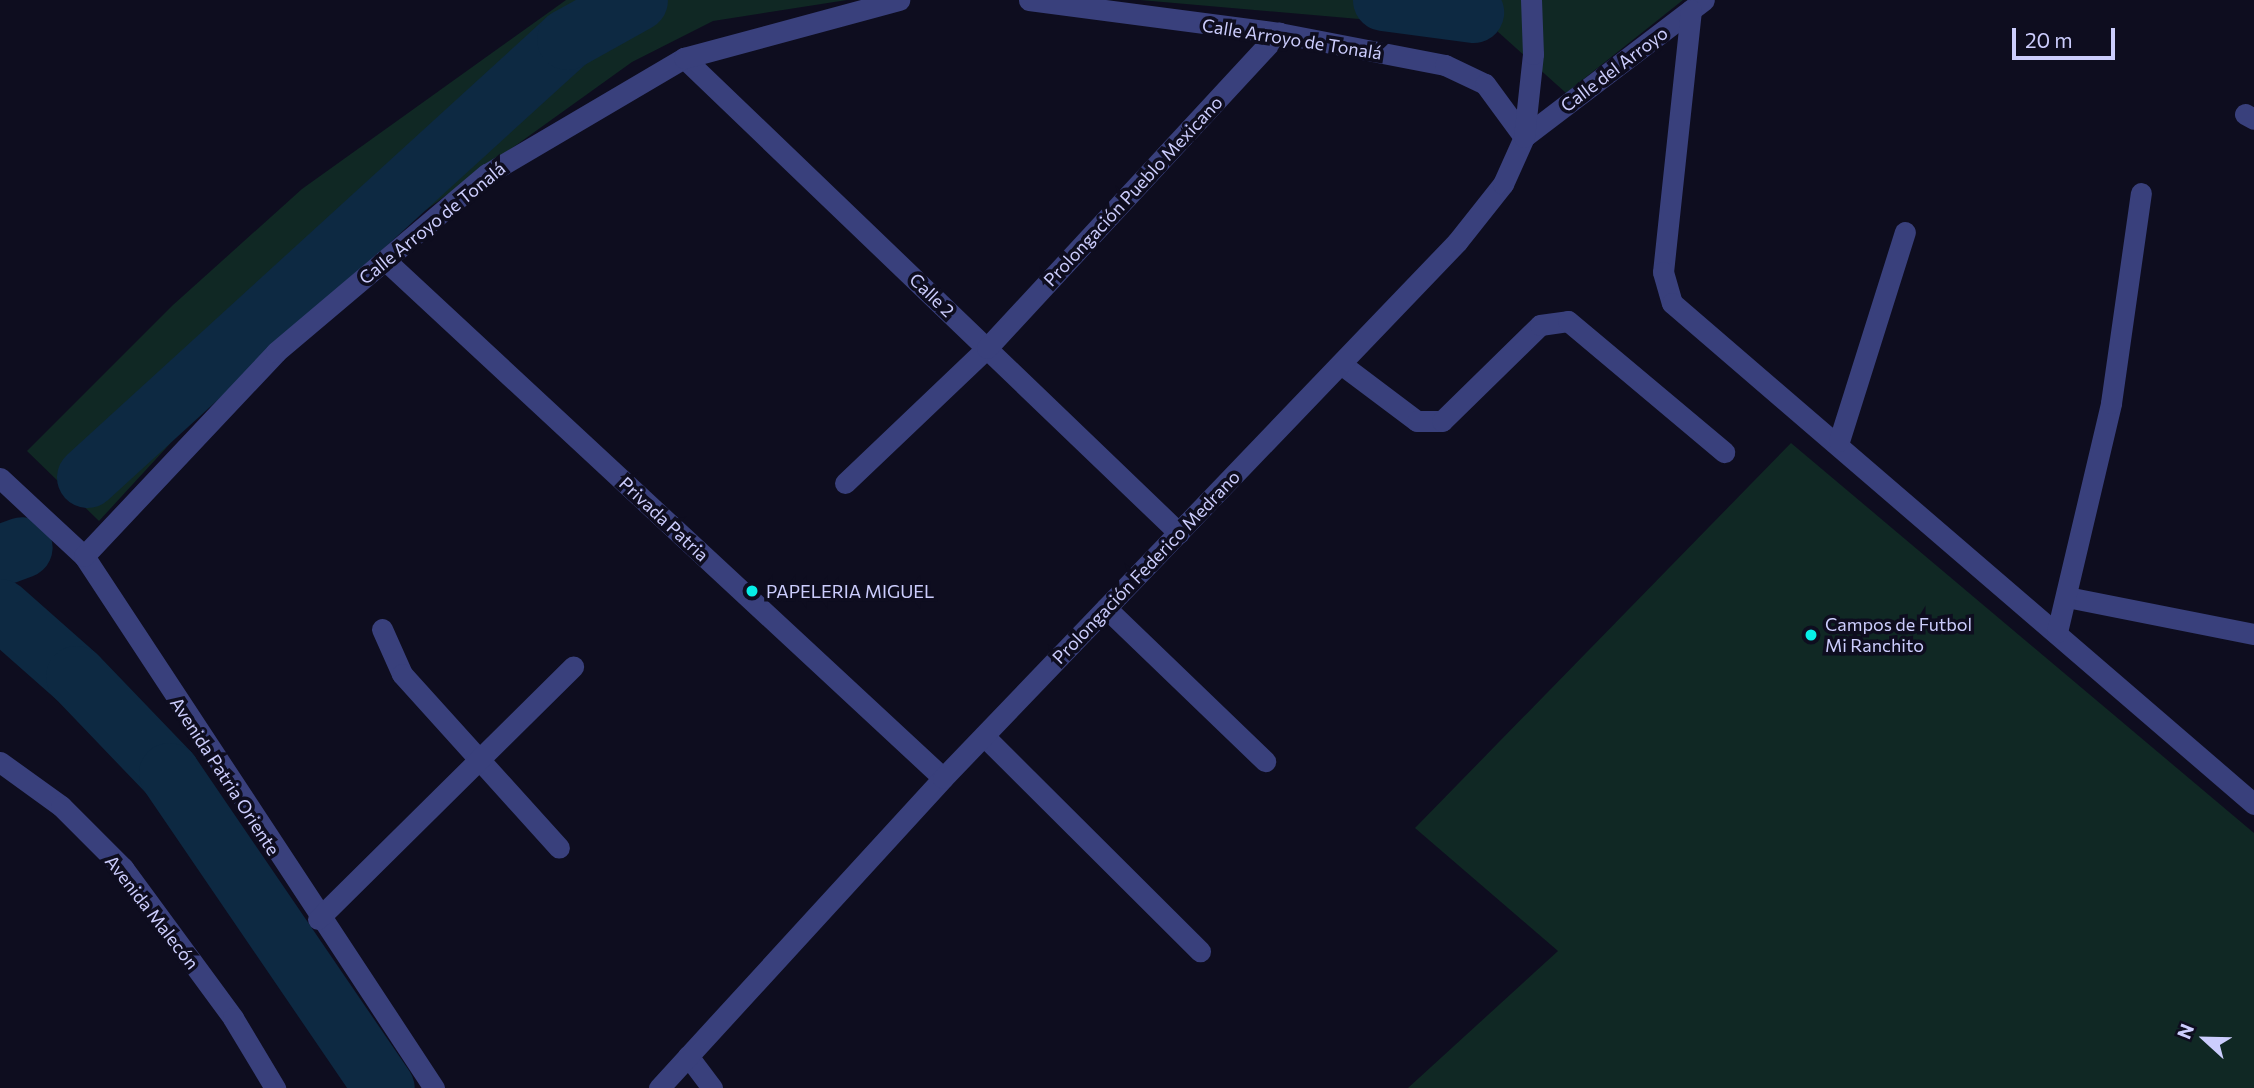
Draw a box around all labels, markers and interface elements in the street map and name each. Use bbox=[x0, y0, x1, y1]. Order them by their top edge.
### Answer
street label: Calle Arroyo de Tonalá bbox=[1201, 14, 1383, 64]
scale bar bbox=[2016, 14, 2119, 58]
street label: Calle del Arroyo bbox=[1556, 22, 1672, 116]
text: 20 m bbox=[2025, 27, 2073, 52]
street label: Prolongación Pueblo Mexicano bbox=[1039, 91, 1227, 291]
street label: Calle Arroyo de Tonalá bbox=[355, 157, 509, 289]
street label: Calle 2 bbox=[905, 269, 959, 321]
street label: Prolongación Federico Medrano bbox=[1048, 466, 1244, 668]
street label: Privada Patria bbox=[615, 472, 713, 566]
place label: PAPELERIA MIGUEL bbox=[766, 580, 934, 602]
marker: PAPELERIA MIGUEL bbox=[744, 583, 760, 599]
place label: Campos de Futbol Mi Ranchito bbox=[1825, 614, 1972, 656]
marker: Campos de Futbol Mi Ranchito bbox=[1803, 627, 1819, 643]
street label: Avenida Patria Oriente bbox=[166, 693, 284, 859]
street label: Avenida Malecón bbox=[101, 851, 203, 973]
north arrow bbox=[2170, 1004, 2240, 1074]
text: N bbox=[2172, 1020, 2198, 1042]

